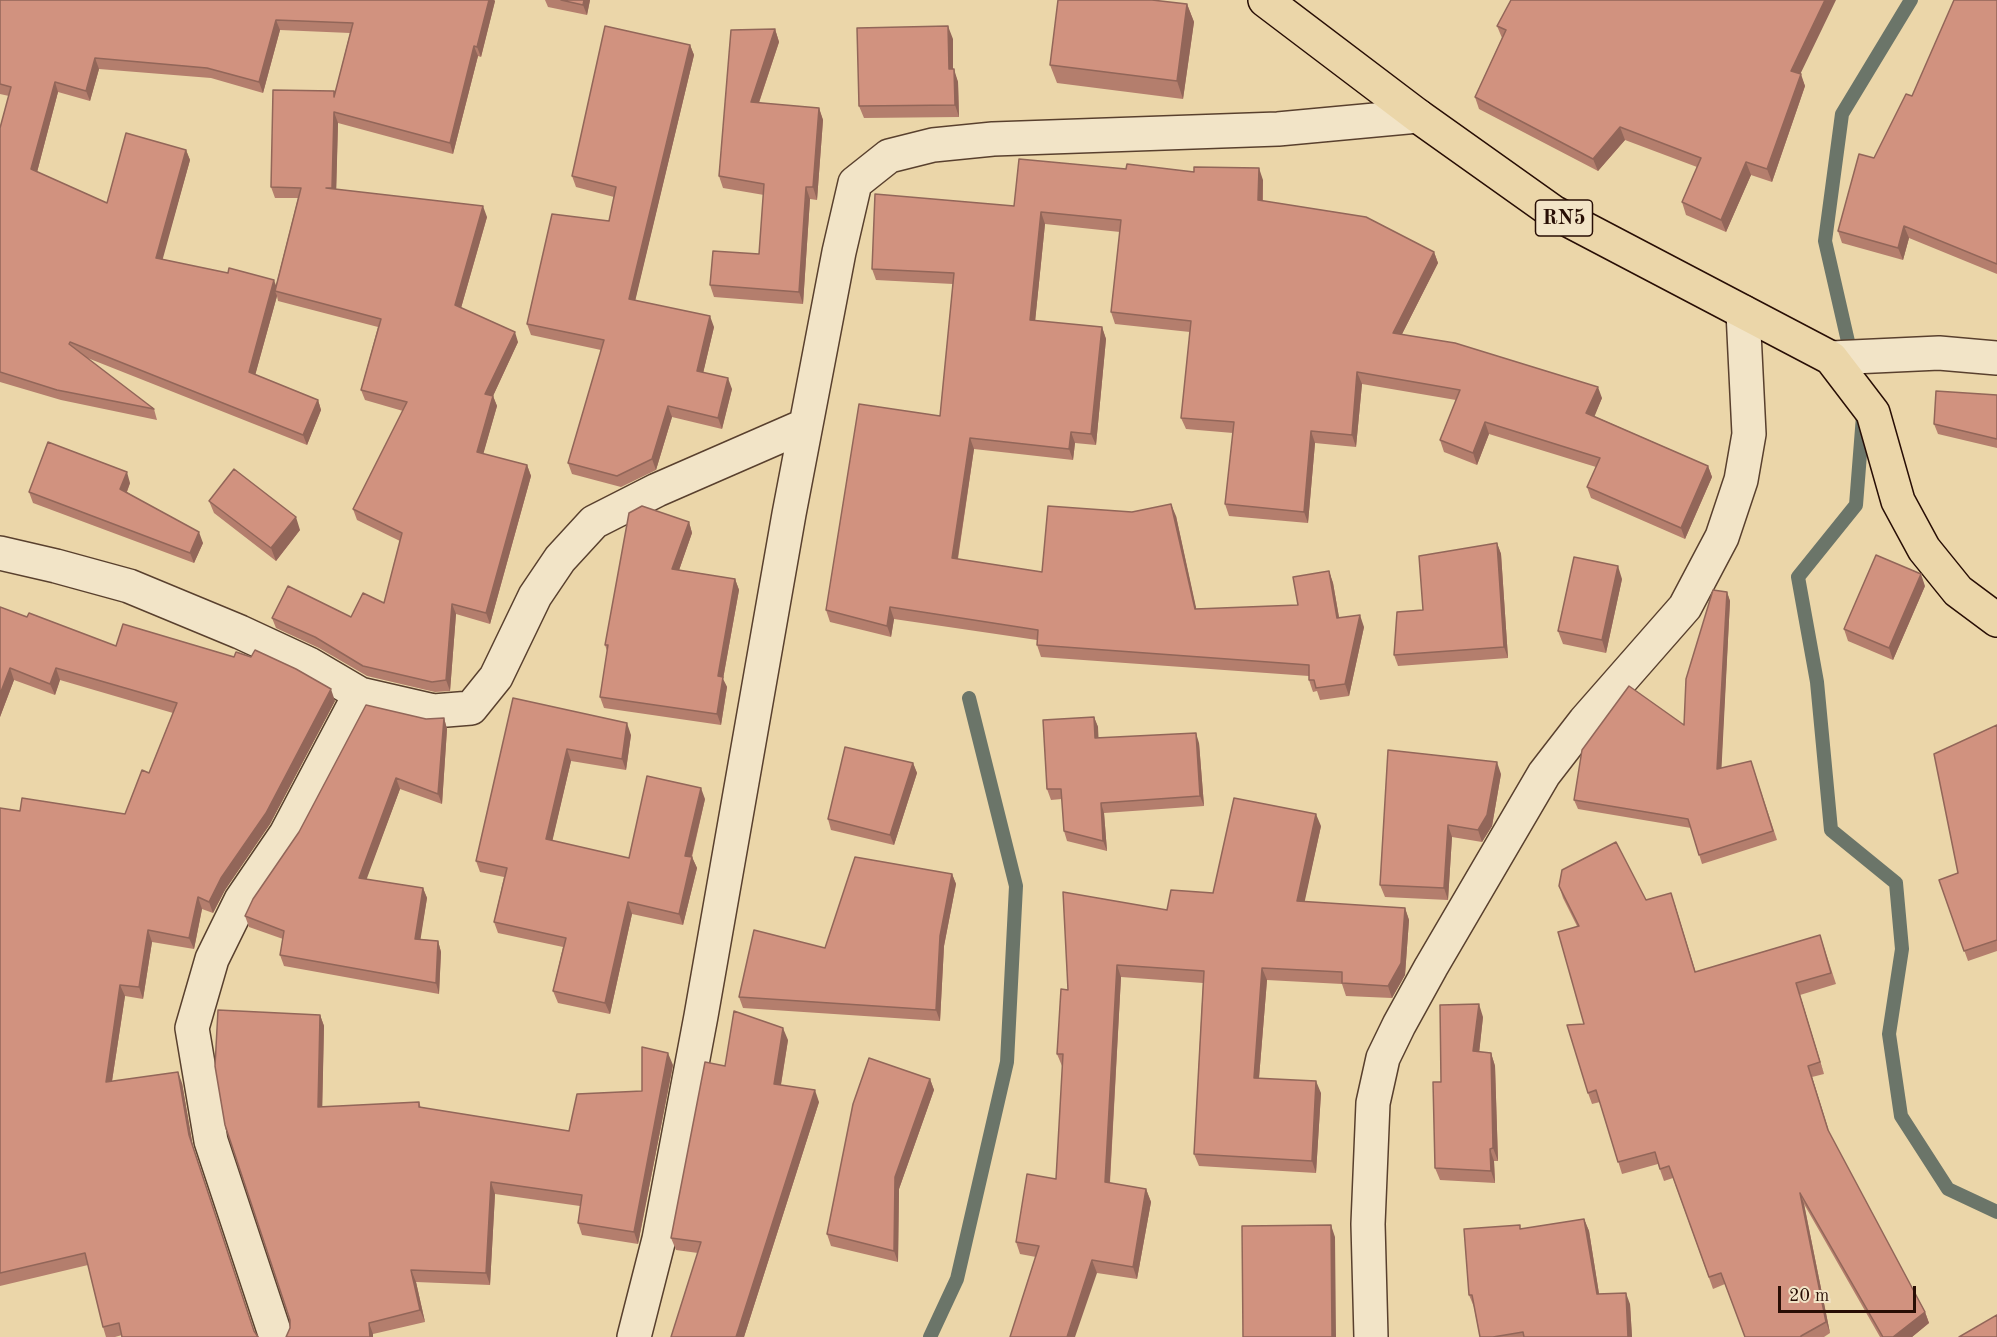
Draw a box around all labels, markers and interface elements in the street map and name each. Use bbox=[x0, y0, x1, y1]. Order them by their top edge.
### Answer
road number: RN5 bbox=[1536, 200, 1592, 236]
scale bar bbox=[1781, 1274, 1919, 1312]
text: 20 m bbox=[1789, 1287, 1829, 1305]

